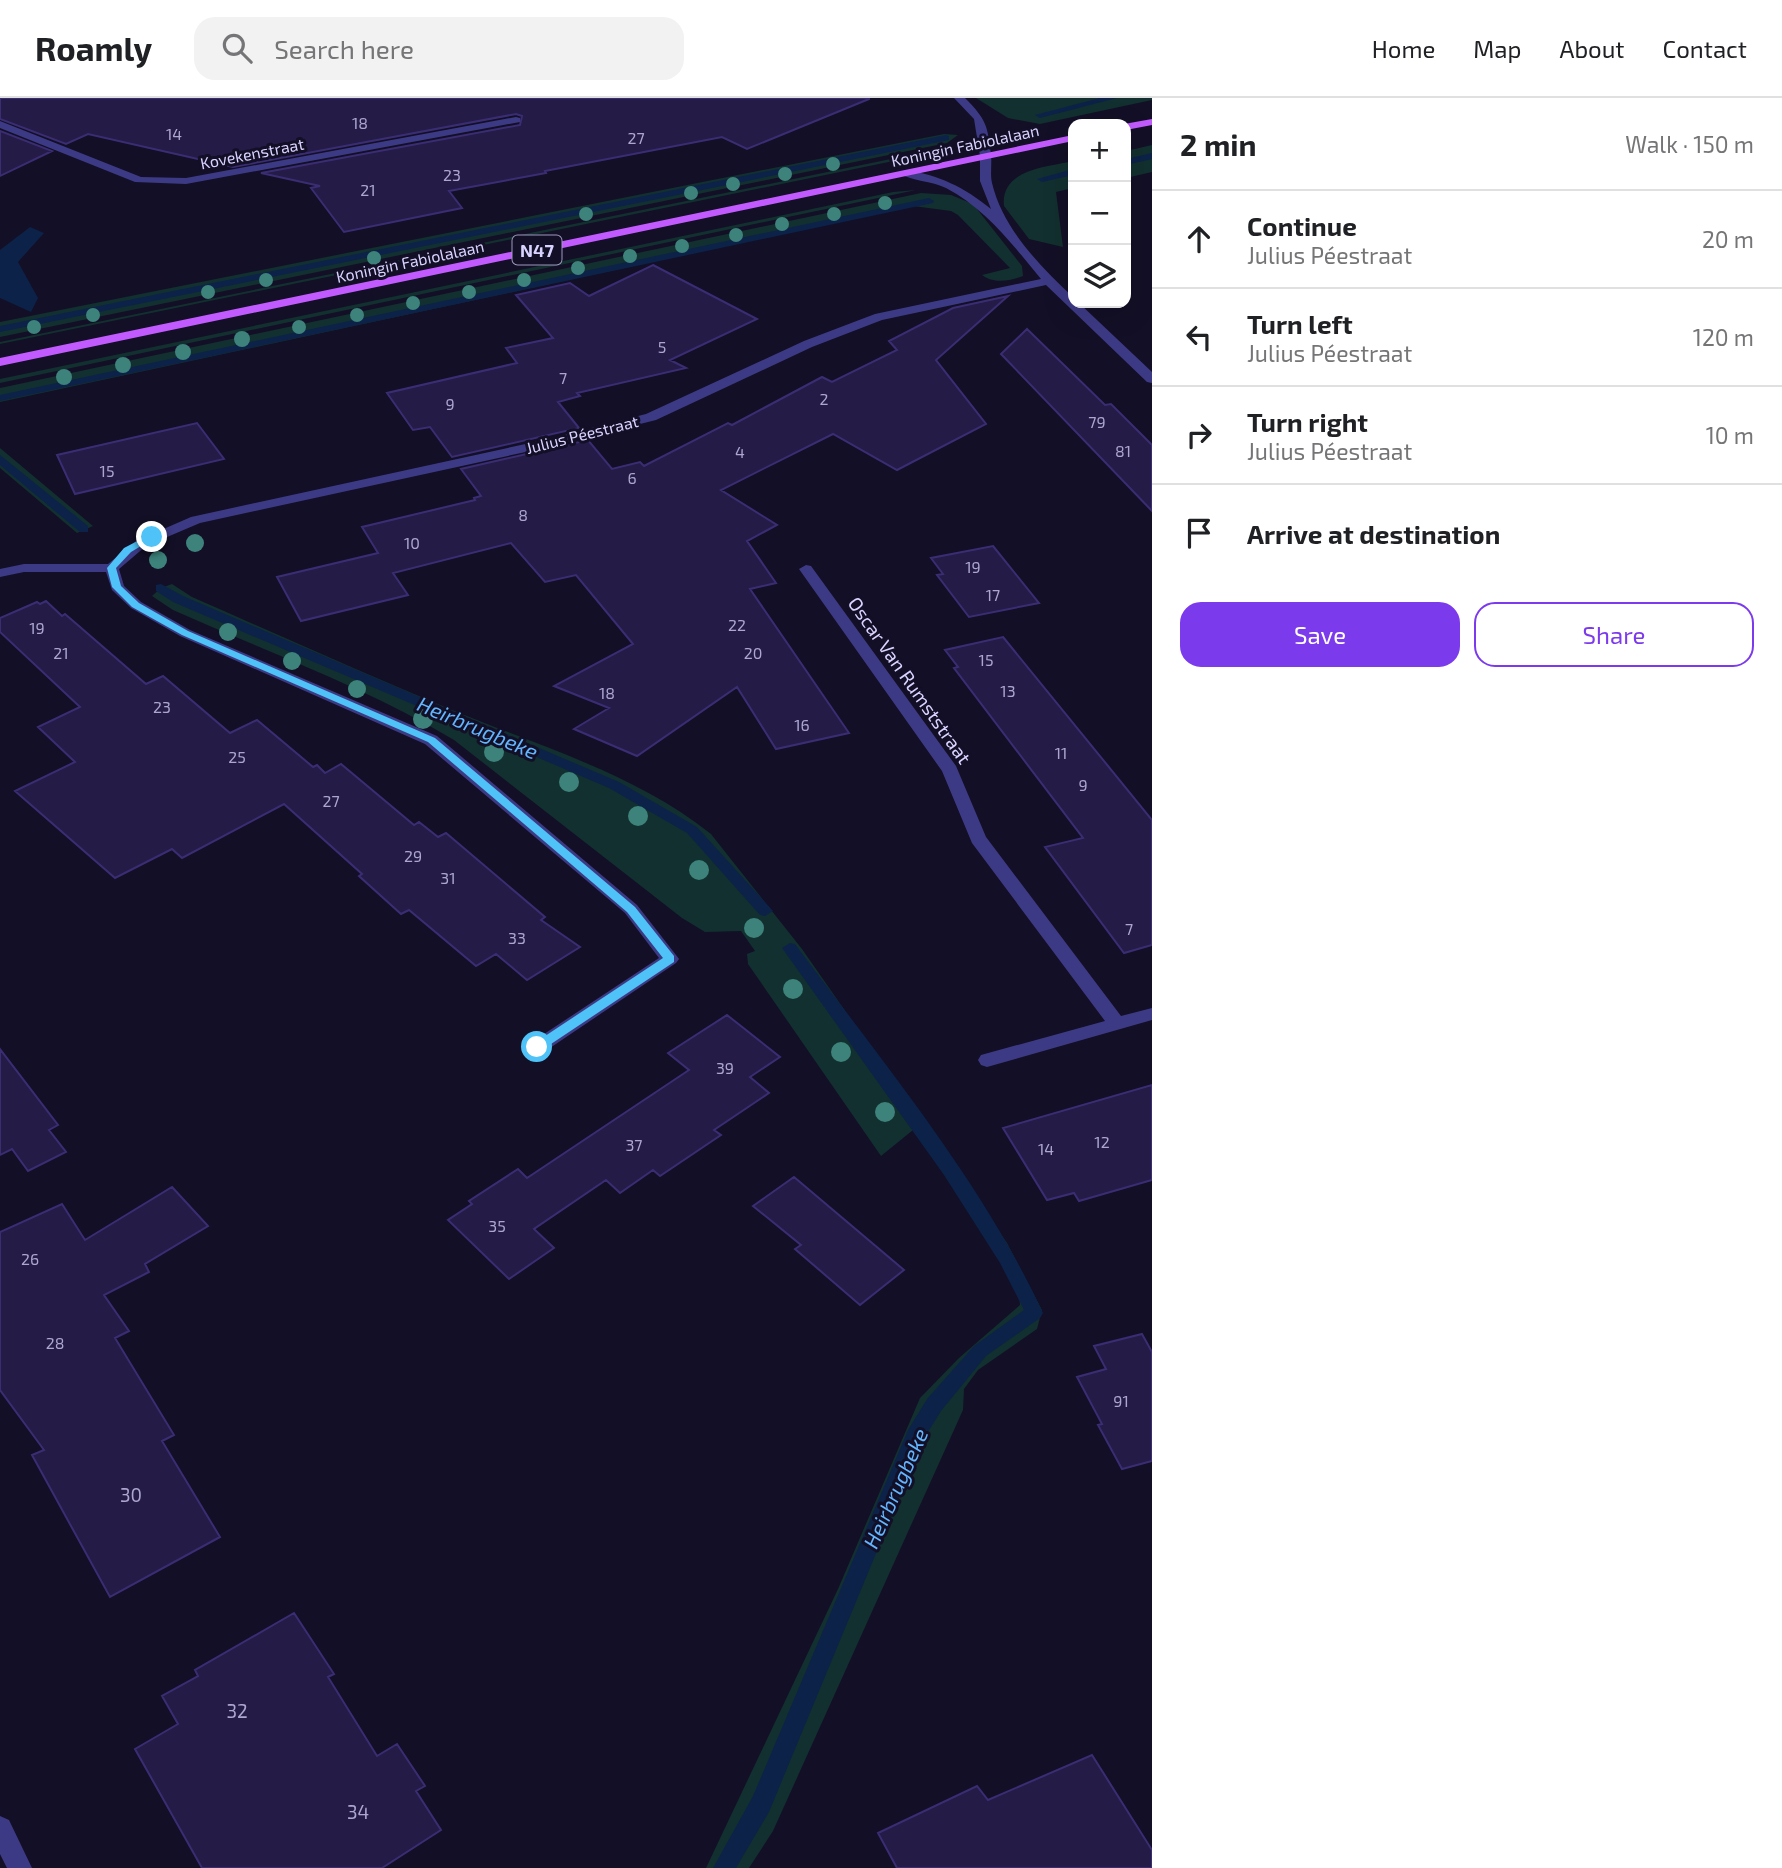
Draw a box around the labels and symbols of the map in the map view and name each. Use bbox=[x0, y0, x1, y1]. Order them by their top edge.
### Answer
house number: 18 bbox=[352, 113, 368, 132]
street label: Koningin Fabiolalaan bbox=[889, 120, 1041, 170]
house number: 14 bbox=[166, 124, 182, 143]
house number: 27 bbox=[627, 128, 645, 147]
street label: Kovekenstraat bbox=[198, 134, 306, 172]
house number: 23 bbox=[443, 165, 461, 184]
house number: 21 bbox=[360, 180, 376, 199]
street label: Koningin Fabiolalaan bbox=[334, 236, 486, 286]
road number: N47 bbox=[512, 236, 562, 265]
house number: 5 bbox=[658, 337, 666, 356]
house number: 7 bbox=[559, 368, 567, 387]
house number: 2 bbox=[820, 389, 829, 408]
house number: 9 bbox=[445, 394, 455, 413]
street label: Julius Péestraat bbox=[524, 411, 640, 457]
house number: 79 bbox=[1088, 412, 1106, 431]
house number: 81 bbox=[1115, 441, 1131, 460]
house number: 4 bbox=[735, 442, 745, 461]
house number: 15 bbox=[100, 461, 114, 480]
house number: 6 bbox=[627, 468, 637, 487]
house number: 8 bbox=[518, 505, 528, 524]
route end bbox=[136, 521, 167, 552]
house number: 10 bbox=[404, 533, 420, 552]
house number: 19 bbox=[965, 557, 981, 576]
house number: 17 bbox=[986, 585, 1000, 604]
street label: Oscar Van Rumststraat bbox=[844, 592, 976, 768]
house number: 22 bbox=[728, 615, 746, 634]
house number: 19 bbox=[29, 618, 45, 637]
house number: 21 bbox=[53, 643, 69, 662]
house number: 20 bbox=[744, 643, 762, 662]
house number: 15 bbox=[979, 650, 993, 669]
house number: 13 bbox=[1000, 681, 1016, 700]
house number: 18 bbox=[599, 683, 615, 702]
water label: Heirbrugbeke bbox=[414, 690, 542, 764]
house number: 23 bbox=[153, 697, 171, 716]
house number: 16 bbox=[794, 715, 810, 734]
house number: 11 bbox=[1055, 743, 1067, 762]
house number: 25 bbox=[228, 747, 246, 766]
house number: 9 bbox=[1078, 775, 1088, 794]
house number: 27 bbox=[322, 791, 340, 810]
house number: 29 bbox=[404, 846, 422, 865]
house number: 31 bbox=[440, 868, 456, 887]
house number: 7 bbox=[1125, 919, 1133, 938]
house number: 33 bbox=[508, 928, 526, 947]
route start bbox=[521, 1031, 552, 1062]
house number: 39 bbox=[716, 1058, 734, 1077]
house number: 12 bbox=[1094, 1132, 1110, 1151]
house number: 37 bbox=[625, 1135, 643, 1154]
house number: 14 bbox=[1038, 1139, 1054, 1158]
house number: 35 bbox=[488, 1216, 506, 1235]
house number: 26 bbox=[21, 1249, 39, 1268]
house number: 28 bbox=[46, 1333, 64, 1352]
house number: 91 bbox=[1113, 1391, 1129, 1410]
water label: Heirbrugbeke bbox=[857, 1424, 933, 1552]
house number: 30 bbox=[120, 1483, 142, 1506]
house number: 32 bbox=[226, 1699, 248, 1722]
house number: 34 bbox=[347, 1800, 369, 1823]

